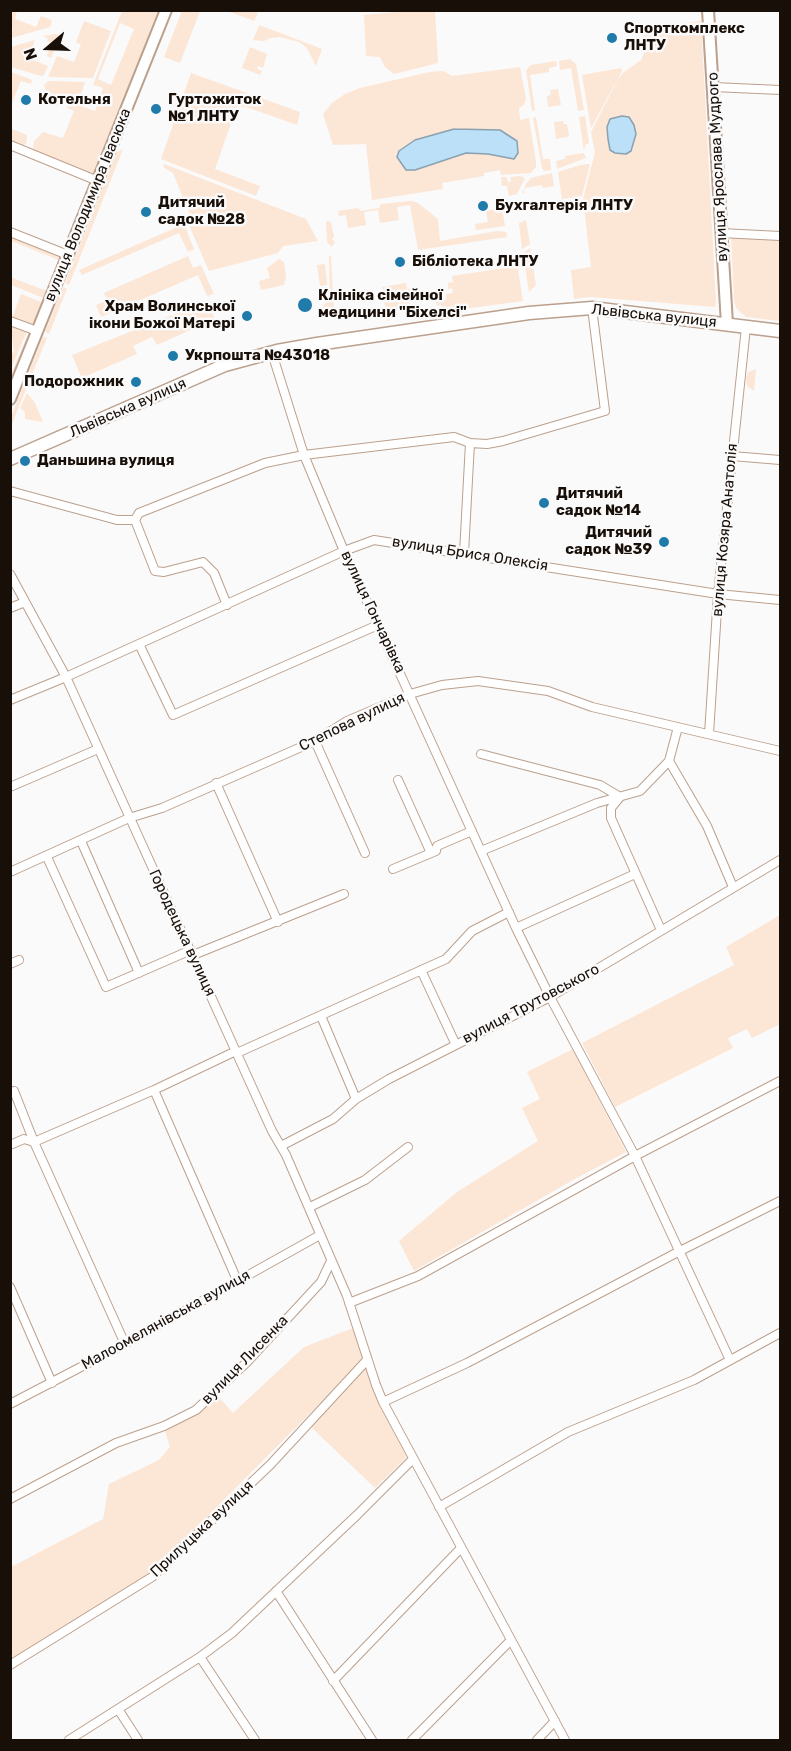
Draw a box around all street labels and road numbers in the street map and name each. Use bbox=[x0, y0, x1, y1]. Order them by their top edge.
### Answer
street label: вулиця Ярослава Мудрого bbox=[704, 72, 732, 262]
street label: вулиця Володимира Івасюка bbox=[41, 106, 135, 304]
street label: Львівська вулиця bbox=[591, 300, 717, 332]
street label: Львівська вулиця bbox=[67, 374, 189, 442]
street label: вулиця Козяра Анатолія bbox=[708, 443, 742, 617]
street label: вулиця Брися Олексія bbox=[391, 533, 549, 575]
street label: вулиця Гончарівка bbox=[337, 548, 409, 676]
street label: Степова вулиця bbox=[296, 689, 408, 755]
street label: Городецька вулиця bbox=[145, 867, 219, 999]
street label: вулиця Трутовського bbox=[460, 960, 602, 1048]
street label: Малоомелянівська вулиця bbox=[79, 1266, 253, 1374]
street label: вулиця Лисенка bbox=[198, 1312, 292, 1408]
street label: Прилуцька вулиця bbox=[147, 1477, 257, 1581]

